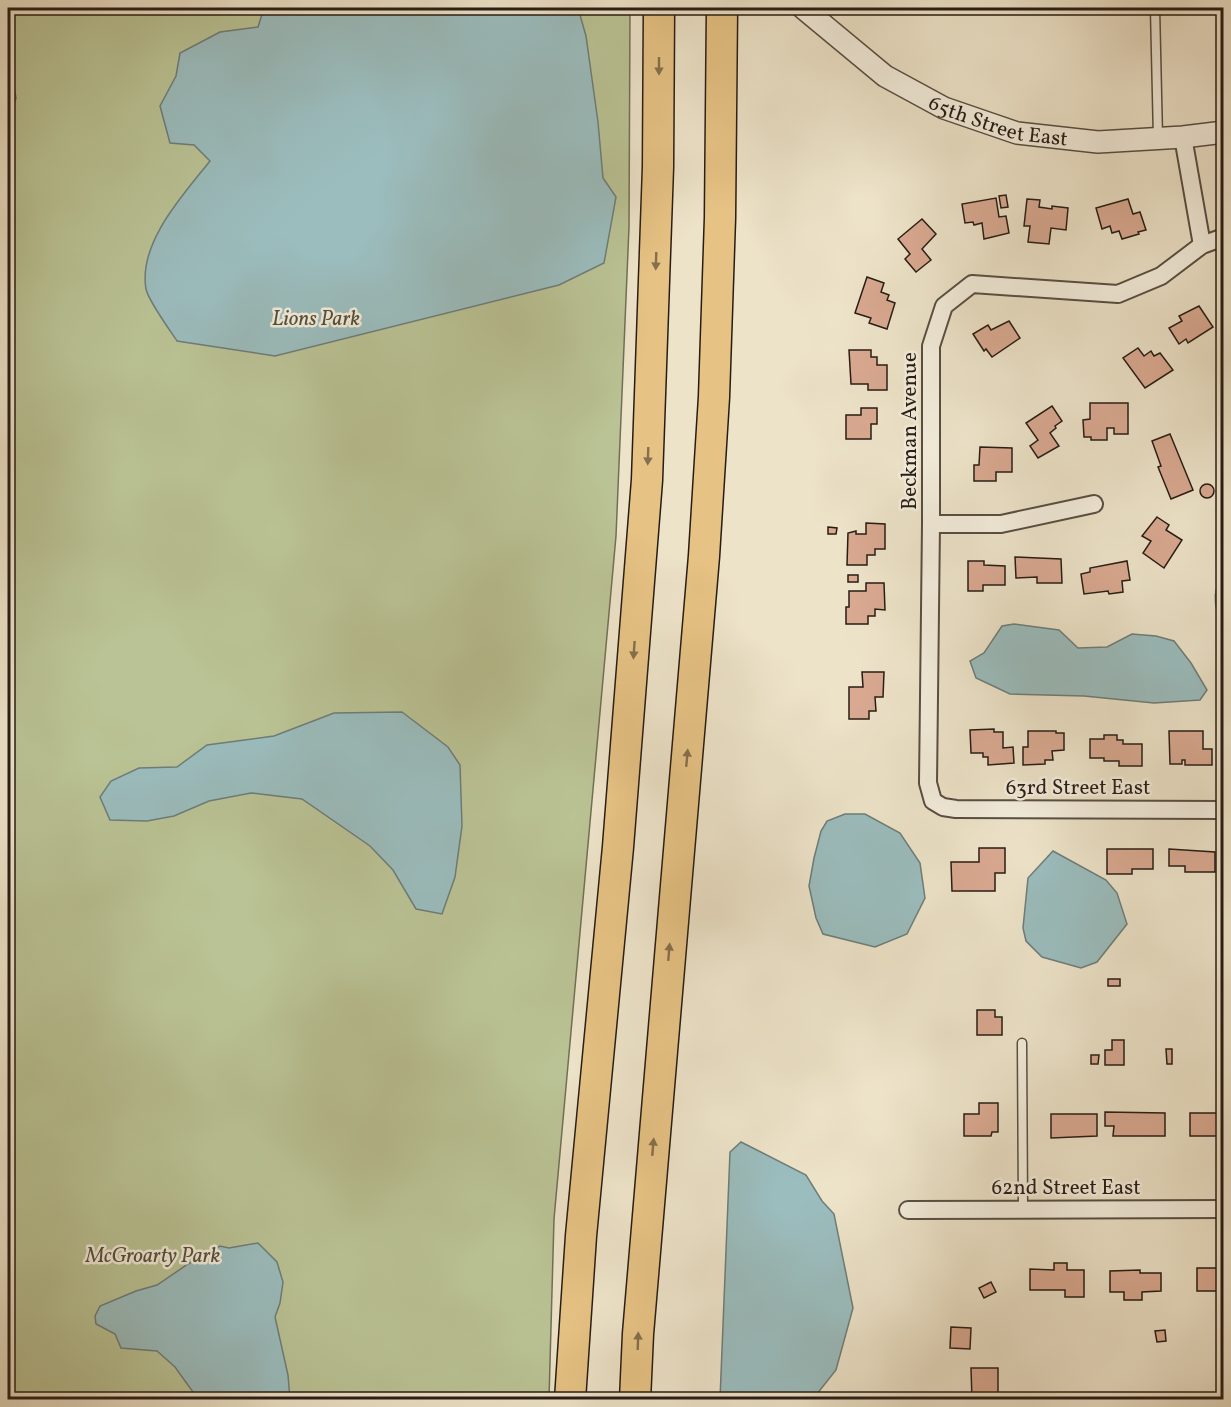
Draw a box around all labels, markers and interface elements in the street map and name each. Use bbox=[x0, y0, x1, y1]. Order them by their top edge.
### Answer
one-way arrow bbox=[654, 56, 664, 75]
street label: 65th Street East bbox=[923, 89, 1069, 155]
one-way arrow bbox=[651, 251, 660, 270]
park label: Lions Park bbox=[272, 305, 360, 334]
street label: Beckman Avenue bbox=[896, 352, 925, 510]
one-way arrow bbox=[644, 446, 653, 465]
one-way arrow bbox=[630, 641, 639, 660]
one-way arrow bbox=[682, 749, 692, 768]
street label: 63rd Street East bbox=[1006, 774, 1150, 803]
one-way arrow bbox=[664, 943, 674, 962]
one-way arrow bbox=[648, 1137, 657, 1156]
street label: 62nd Street East bbox=[991, 1174, 1141, 1203]
park label: McGroarty Park bbox=[85, 1242, 220, 1271]
one-way arrow bbox=[633, 1332, 642, 1351]

